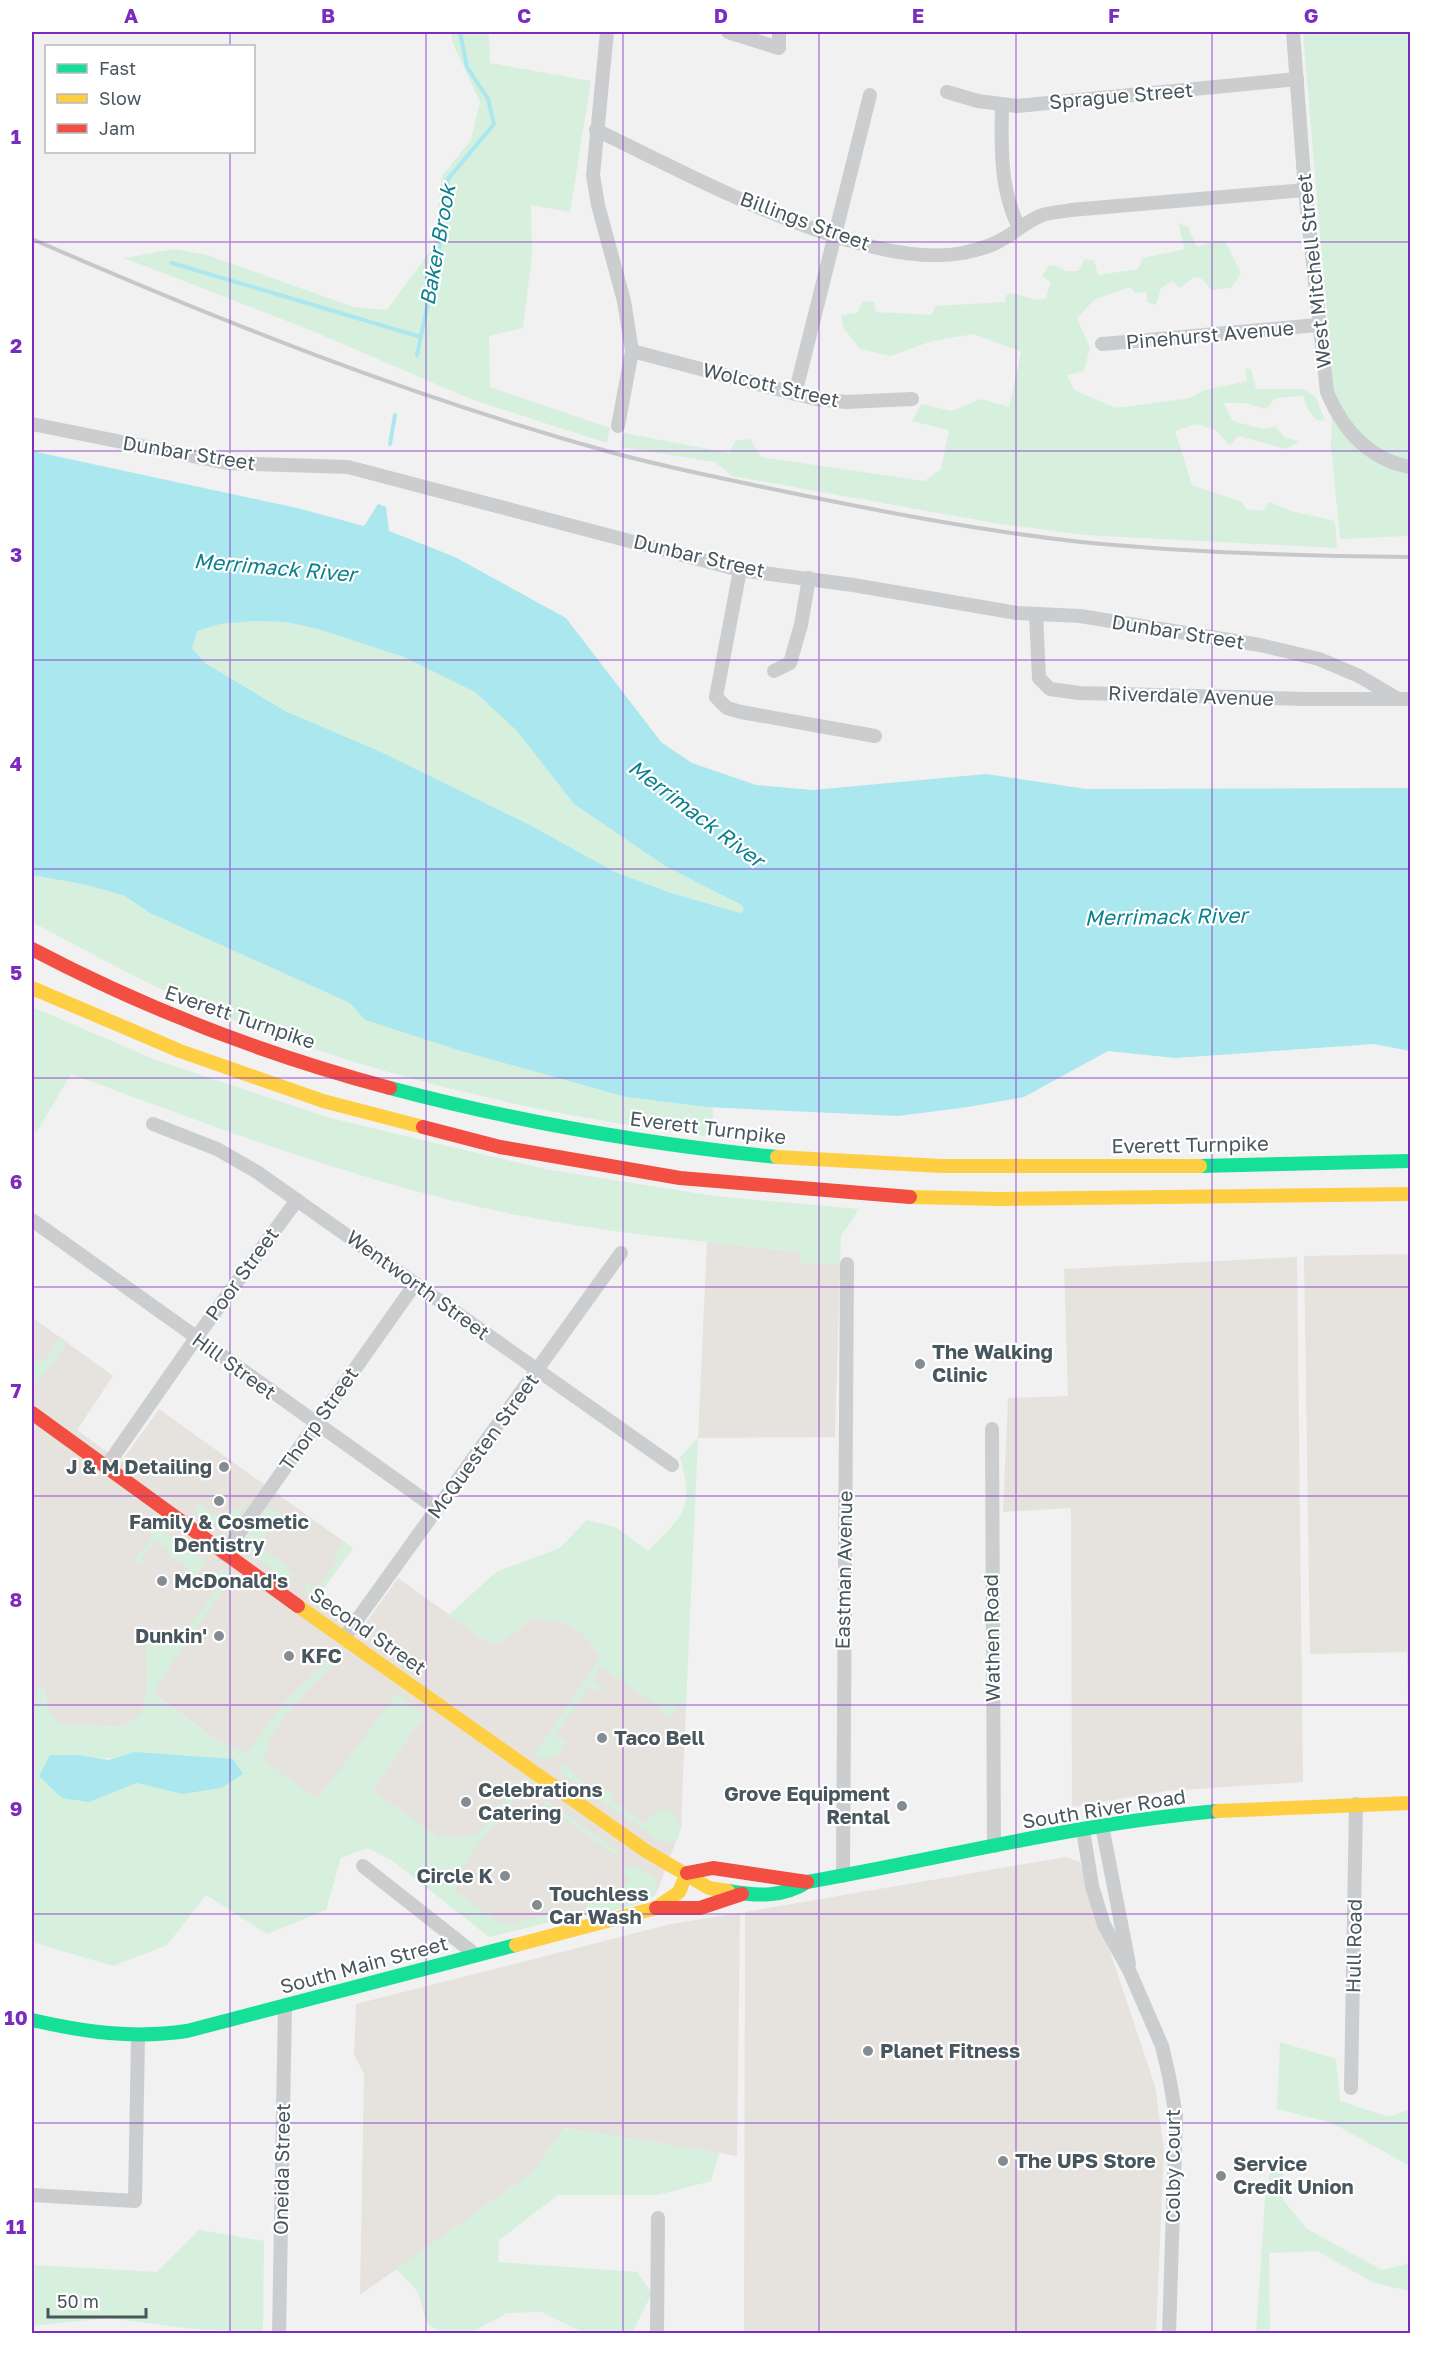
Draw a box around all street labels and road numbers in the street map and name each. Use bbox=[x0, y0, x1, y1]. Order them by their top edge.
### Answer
street label: Sprague Street bbox=[1048, 77, 1194, 113]
street label: West Mitchell Street bbox=[1291, 172, 1335, 370]
street label: Billings Street bbox=[737, 185, 873, 255]
street label: Pinehurst Avenue bbox=[1125, 315, 1295, 353]
street label: Wolcott Street bbox=[701, 357, 842, 411]
street label: Dunbar Street bbox=[121, 430, 257, 474]
street label: Dunbar Street bbox=[631, 528, 767, 582]
street label: Dunbar Street bbox=[1110, 609, 1246, 653]
street label: Riverdale Avenue bbox=[1108, 680, 1274, 710]
street label: Everett Turnpike bbox=[162, 979, 319, 1053]
street label: Everett Turnpike bbox=[629, 1106, 788, 1149]
street label: Everett Turnpike bbox=[1111, 1131, 1269, 1157]
street label: Poor Street bbox=[199, 1222, 283, 1325]
street label: Wentworth Street bbox=[342, 1224, 495, 1344]
street label: Hill Street bbox=[188, 1327, 281, 1404]
street label: Thorp Street bbox=[274, 1362, 363, 1475]
street label: McQuesten Street bbox=[422, 1368, 543, 1523]
street label: Eastman Avenue bbox=[830, 1490, 856, 1650]
street label: Wathen Road bbox=[978, 1574, 1004, 1702]
street label: Second Street bbox=[306, 1581, 431, 1679]
street label: South River Road bbox=[1020, 1783, 1187, 1833]
street label: Hull Road bbox=[1340, 1899, 1366, 1993]
street label: South Main Street bbox=[277, 1930, 450, 1998]
street label: Oneida Street bbox=[268, 2103, 294, 2235]
street label: Colby Court bbox=[1160, 2109, 1184, 2223]

